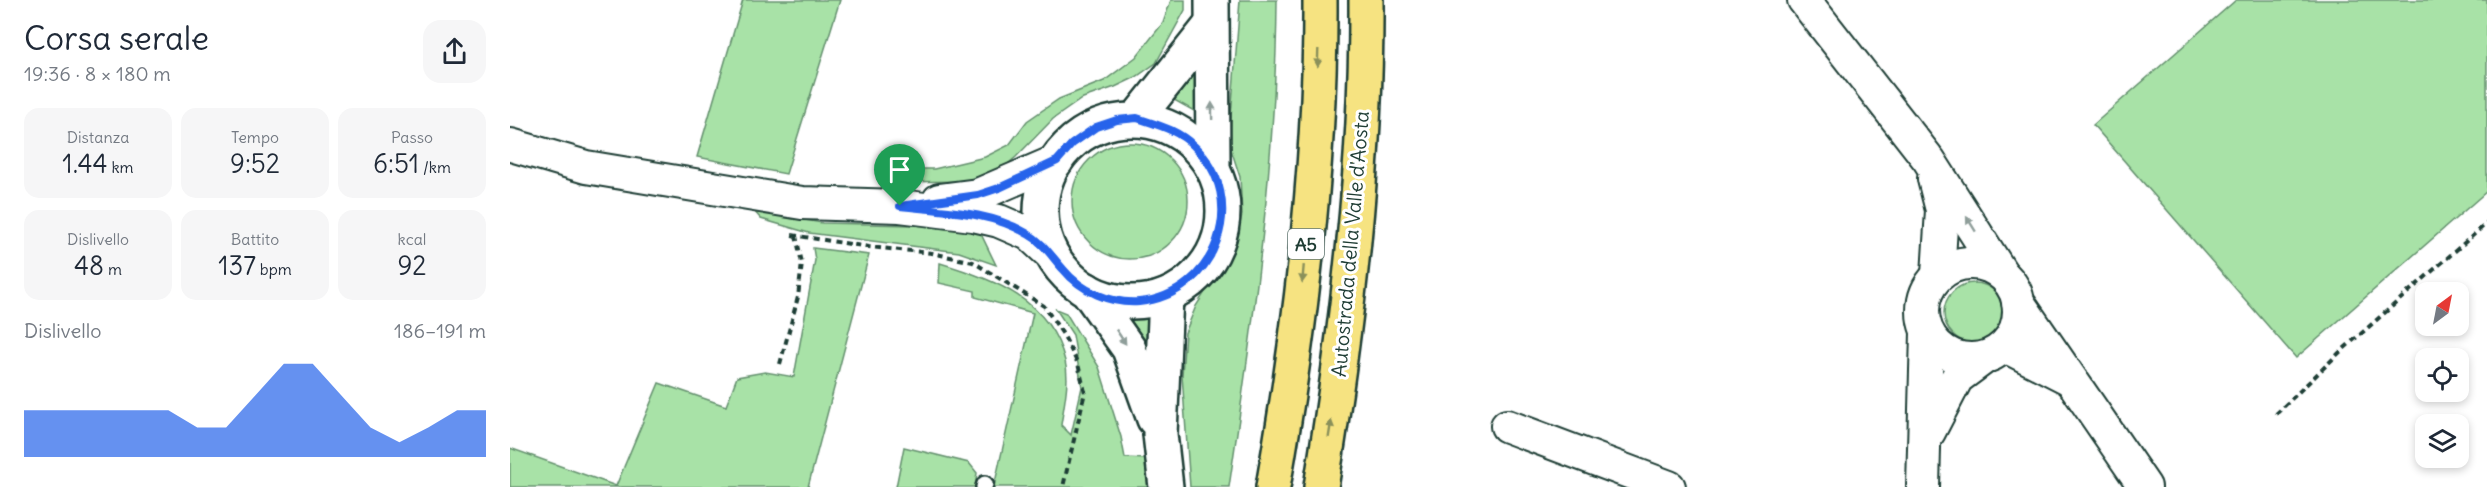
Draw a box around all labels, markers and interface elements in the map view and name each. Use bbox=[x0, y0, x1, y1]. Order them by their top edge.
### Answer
text: Corsa serale bbox=[24, 17, 209, 59]
button: share bbox=[423, 20, 486, 83]
one-way arrow bbox=[1314, 49, 1323, 68]
text: 19:36 · 8 × 180 m bbox=[24, 61, 171, 86]
one-way arrow bbox=[1207, 101, 1217, 120]
street label: Autostrada della Valle d'Aosta bbox=[1326, 110, 1374, 378]
text: Distanza bbox=[67, 127, 129, 147]
text: Tempo bbox=[231, 127, 279, 147]
text: Passo bbox=[391, 127, 433, 147]
pin bbox=[874, 144, 925, 206]
text: 1.44 bbox=[62, 147, 108, 180]
text: 9:52 bbox=[230, 147, 280, 180]
text: 6:51 bbox=[373, 147, 419, 180]
icon: arrive bbox=[883, 153, 916, 186]
text: km bbox=[108, 157, 134, 177]
text: /km bbox=[419, 157, 451, 177]
one-way arrow bbox=[1965, 216, 1976, 232]
text: Dislivello bbox=[67, 229, 129, 249]
text: Battito bbox=[231, 229, 279, 249]
text: kcal bbox=[398, 229, 426, 249]
road number: A5 bbox=[1288, 229, 1324, 259]
text: 48 bbox=[74, 249, 104, 282]
text: 137 bbox=[218, 249, 256, 282]
text: 92 bbox=[397, 249, 427, 282]
text: m bbox=[104, 259, 122, 279]
text: bpm bbox=[256, 259, 292, 279]
one-way arrow bbox=[1298, 264, 1308, 283]
north arrow bbox=[2415, 282, 2469, 336]
map controls bbox=[2415, 282, 2469, 468]
text: Dislivello bbox=[24, 318, 101, 343]
text: 186–191 m bbox=[394, 318, 486, 343]
one-way arrow bbox=[1115, 329, 1126, 345]
button: locate bbox=[2415, 348, 2469, 402]
button: layers bbox=[2415, 414, 2469, 468]
one-way arrow bbox=[1326, 420, 1335, 439]

